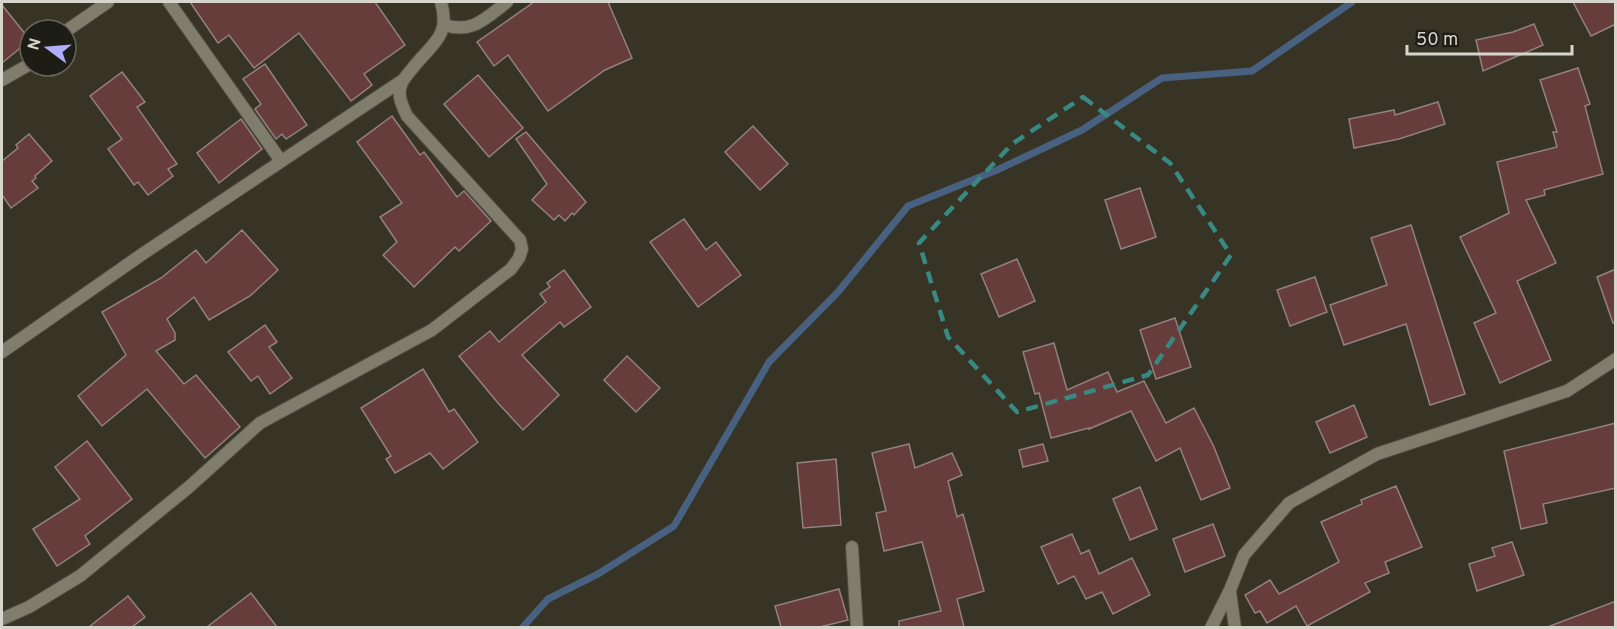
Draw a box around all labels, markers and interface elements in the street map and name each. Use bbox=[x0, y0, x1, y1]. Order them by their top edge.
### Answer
north arrow bbox=[18, 18, 78, 78]
scale bar bbox=[1407, 18, 1572, 56]
text: 50 m bbox=[1416, 29, 1458, 52]
text: N bbox=[24, 36, 47, 53]

